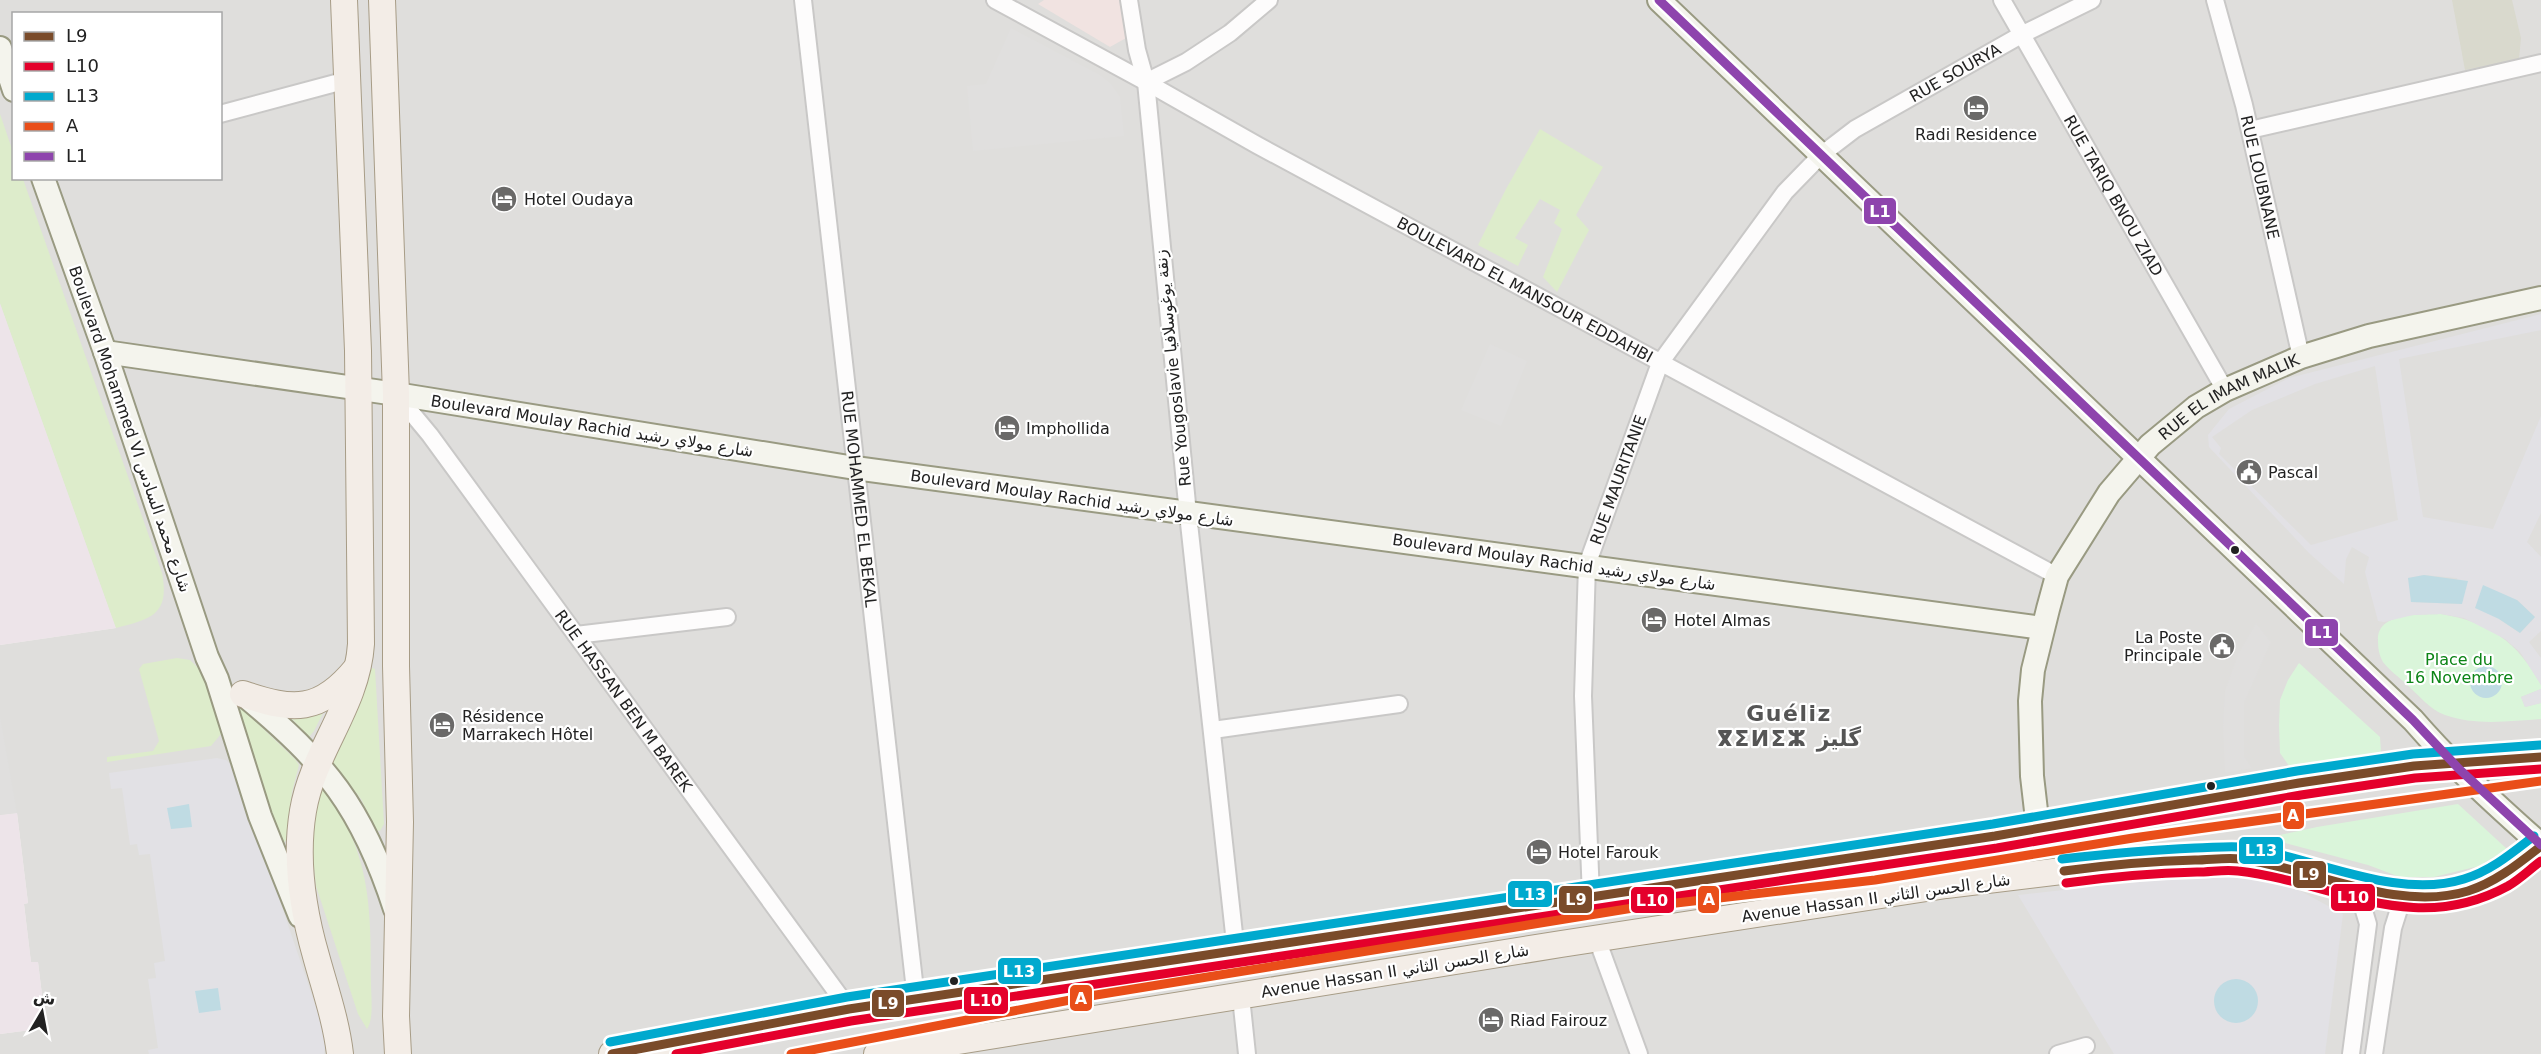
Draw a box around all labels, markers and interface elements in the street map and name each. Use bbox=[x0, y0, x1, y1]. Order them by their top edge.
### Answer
legend bbox=[12, 12, 222, 180]
text: L9 bbox=[66, 25, 87, 46]
street label: RUE SOURYA bbox=[1906, 39, 2004, 106]
text: L10 bbox=[66, 55, 99, 76]
text: L13 bbox=[66, 85, 99, 106]
hotel icon: Radi Residence bbox=[1961, 93, 1991, 123]
street label: RUE TARIQ BNOU ZIAD bbox=[2060, 111, 2167, 279]
street label: RUE LOUBNANE bbox=[2237, 113, 2284, 241]
text: A bbox=[66, 115, 79, 136]
place label: Radi Residence bbox=[1915, 125, 2037, 144]
text: L1 bbox=[66, 145, 87, 166]
hotel icon: Hotel Oudaya bbox=[489, 184, 519, 214]
place label: Hotel Oudaya bbox=[524, 190, 633, 209]
line badge: L1 bbox=[1863, 197, 1897, 225]
text: L1 bbox=[1869, 202, 1891, 221]
street label: BOULEVARD EL MANSOUR EDDAHBI bbox=[1394, 213, 1656, 366]
street label: Rue Yougoslavie زنقة يوغوسلافيا bbox=[1151, 249, 1196, 487]
street label: Boulevard Mohammed VI شارع محمد السادس bbox=[64, 263, 195, 595]
street label: RUE EL IMAM MALIK bbox=[2154, 349, 2302, 444]
street label: RUE MOHAMMED EL BEKAL bbox=[838, 389, 881, 608]
street label: Boulevard Moulay Rachid شارع مولاي رشيد bbox=[429, 391, 755, 462]
street label: RUE MAURITANIE bbox=[1586, 412, 1650, 547]
hotel icon: Imphollida bbox=[992, 413, 1022, 443]
place label: Imphollida bbox=[1026, 419, 1110, 438]
public building icon: Pascal bbox=[2234, 457, 2264, 487]
place label: Pascal bbox=[2268, 463, 2318, 482]
street label: Boulevard Moulay Rachid شارع مولاي رشيد bbox=[909, 466, 1235, 531]
street label: Boulevard Moulay Rachid شارع مولاي رشيد bbox=[1391, 530, 1717, 595]
unlabelled marker bbox=[2229, 544, 2241, 556]
hotel icon: Hotel Almas bbox=[1639, 605, 1669, 635]
street label: RUE HASSAN BEN M BAREK bbox=[551, 606, 697, 796]
place label: Hotel Almas bbox=[1674, 611, 1771, 630]
line badge: L1 bbox=[2304, 618, 2339, 647]
text: L1 bbox=[2311, 623, 2333, 642]
place label: La Poste Principale bbox=[2124, 628, 2202, 665]
public building icon: La Poste Principale bbox=[2207, 631, 2237, 661]
park label: Place du 16 Novembre bbox=[2405, 650, 2513, 687]
district label: Guéliz ⴳⵉⵍⵉⵣ گليز bbox=[1717, 701, 1861, 752]
place label: Résidence Marrakech Hôtel bbox=[462, 707, 593, 744]
hotel icon: Résidence Marrakech Hôtel bbox=[427, 710, 457, 740]
unlabelled marker bbox=[2205, 780, 2217, 792]
line badge: A bbox=[2282, 801, 2305, 830]
text: A bbox=[2287, 806, 2300, 825]
line badge: L13 bbox=[2238, 836, 2284, 865]
hotel icon: Hotel Farouk bbox=[1524, 837, 1554, 867]
text: L13 bbox=[2245, 841, 2277, 860]
place label: Hotel Farouk bbox=[1558, 843, 1659, 862]
line badge: L9 bbox=[2292, 860, 2327, 889]
text: L9 bbox=[2298, 865, 2320, 884]
street label: Avenue Hassan II شارع الحسن الثاني bbox=[1740, 870, 2012, 927]
line badge: L13 bbox=[1507, 880, 1553, 908]
line badge: L10 bbox=[2330, 883, 2376, 912]
text: L13 bbox=[1514, 885, 1546, 904]
line badge: L9 bbox=[1558, 885, 1593, 914]
line badge: A bbox=[1697, 885, 1720, 914]
line badge: L10 bbox=[1630, 886, 1675, 914]
text: L10 bbox=[2337, 888, 2369, 907]
text: L9 bbox=[1565, 890, 1587, 909]
text: A bbox=[1703, 890, 1716, 909]
text: L10 bbox=[1636, 891, 1668, 910]
street label: Avenue Hassan II شارع الحسن الثاني bbox=[1260, 940, 1531, 1003]
line badge: L13 bbox=[997, 957, 1042, 985]
text: L13 bbox=[1003, 962, 1035, 981]
unlabelled marker bbox=[948, 975, 960, 987]
north arrow bbox=[12, 982, 72, 1042]
line badge: A bbox=[1069, 984, 1093, 1012]
text: ش bbox=[32, 986, 57, 1009]
line badge: L10 bbox=[963, 986, 1009, 1015]
line badge: L9 bbox=[871, 989, 905, 1018]
text: A bbox=[1075, 989, 1088, 1008]
text: L10 bbox=[970, 991, 1002, 1010]
text: L9 bbox=[877, 994, 899, 1013]
hotel icon: Riad Fairouz bbox=[1476, 1005, 1506, 1035]
place label: Riad Fairouz bbox=[1510, 1011, 1607, 1030]

